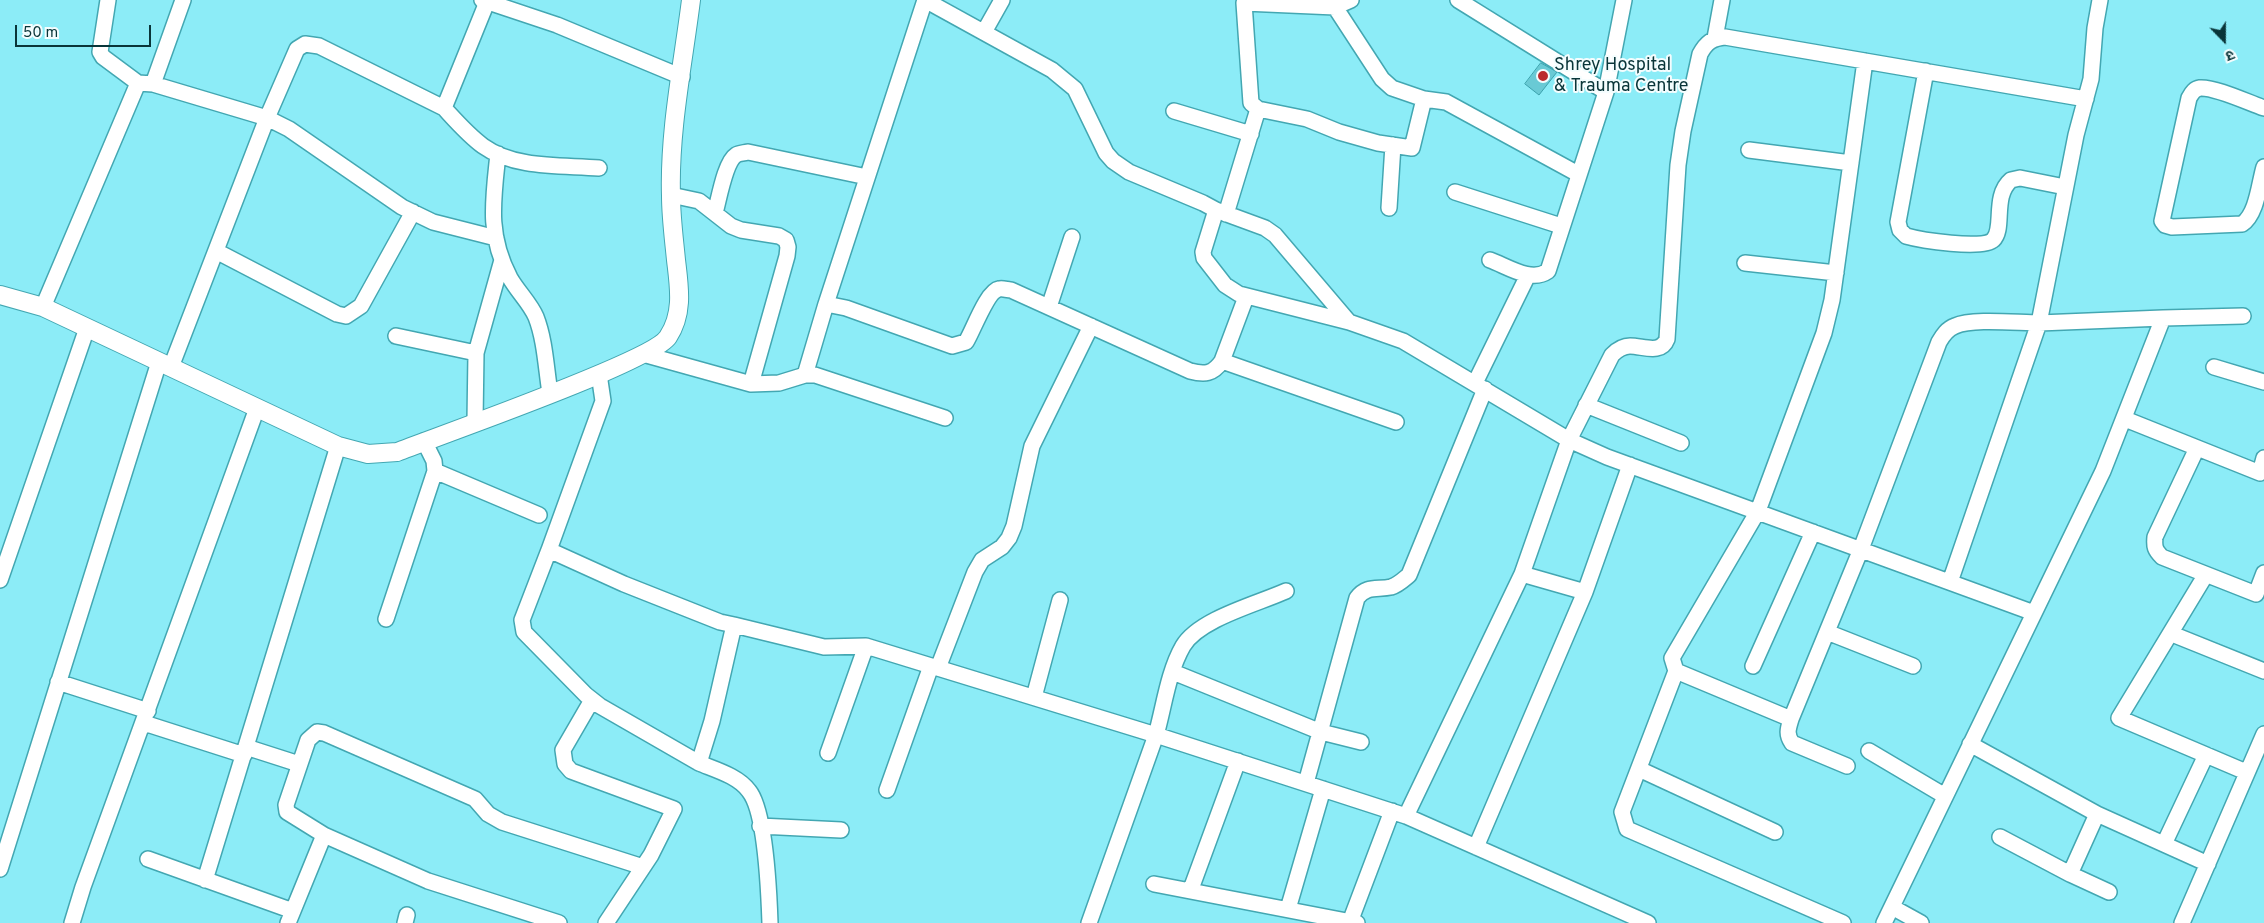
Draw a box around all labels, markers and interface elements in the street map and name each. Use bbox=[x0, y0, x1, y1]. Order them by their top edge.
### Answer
scale bar bbox=[18, 15, 154, 47]
north arrow bbox=[2199, 15, 2249, 65]
text: 50 m bbox=[23, 24, 58, 43]
text: उ bbox=[2223, 45, 2237, 64]
place label: Shrey Hospital & Trauma Centre bbox=[1554, 55, 1689, 98]
marker: Shrey Hospital & Trauma Centre bbox=[1536, 69, 1550, 83]

